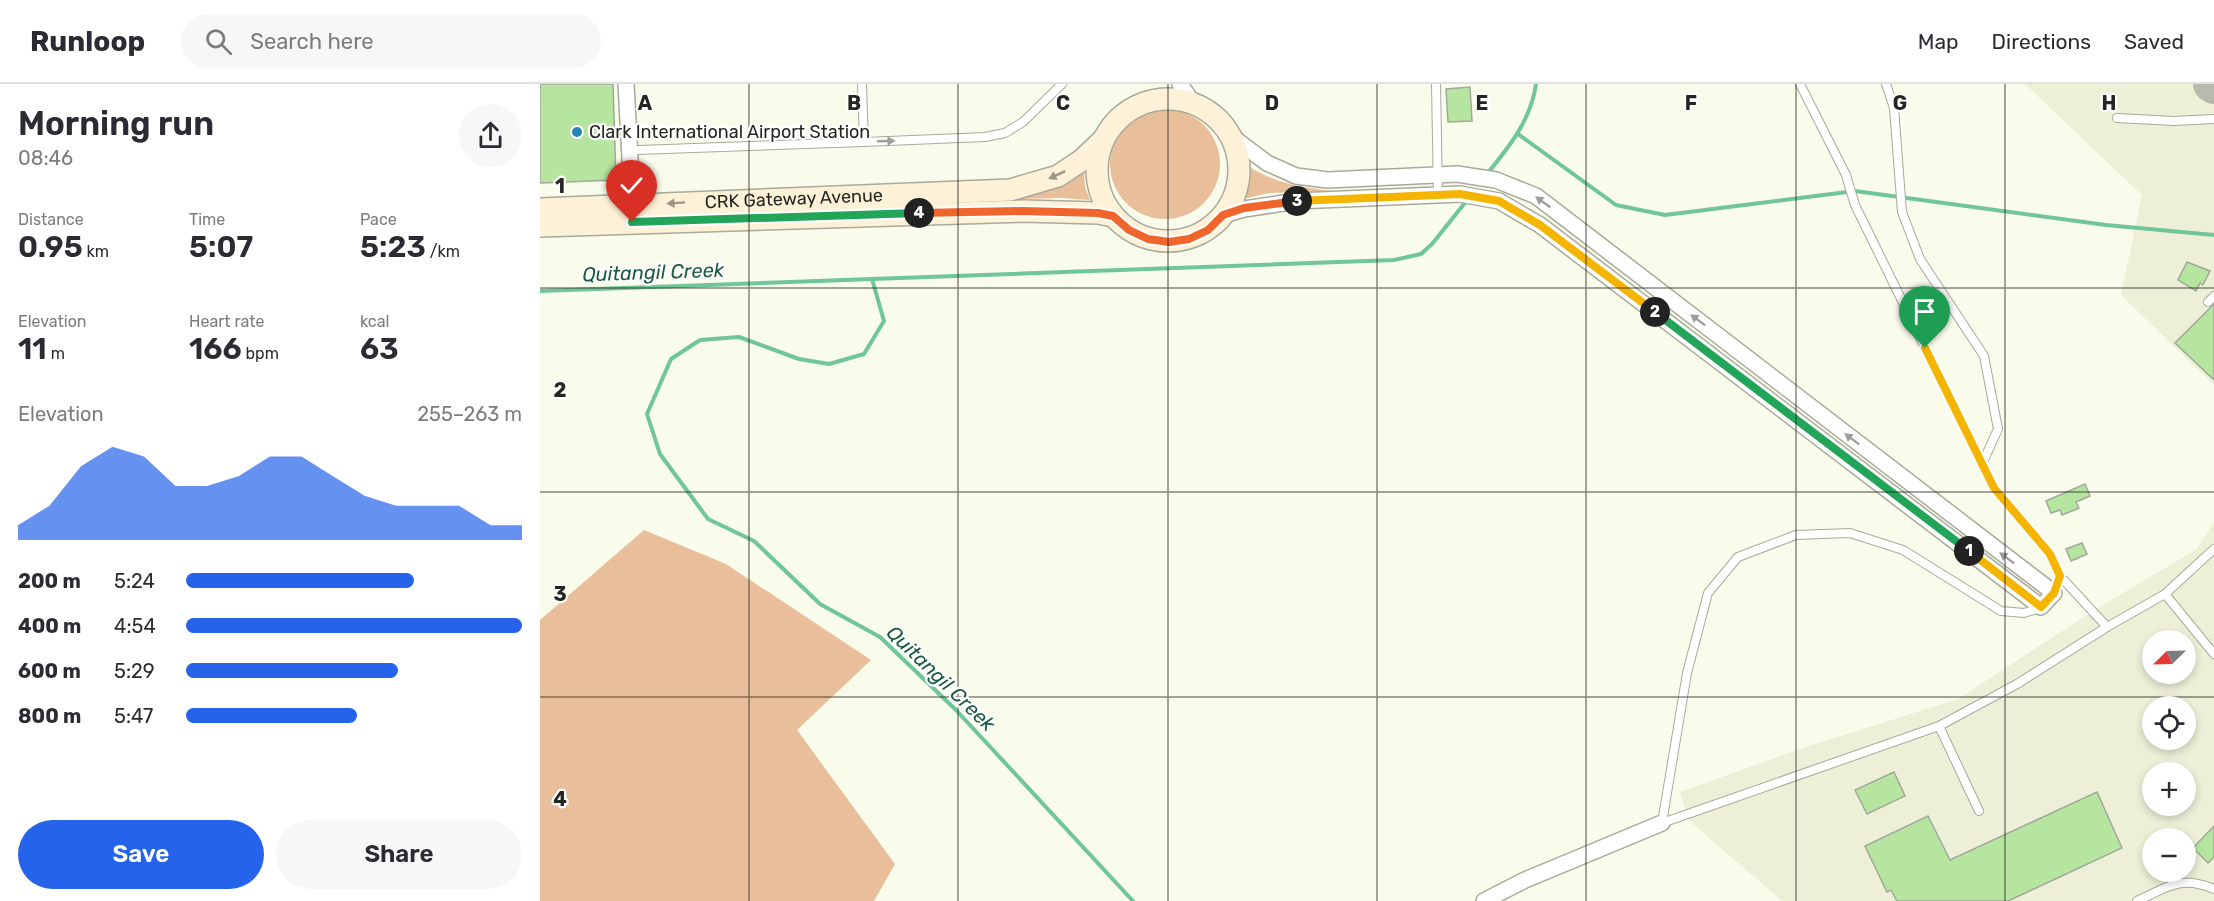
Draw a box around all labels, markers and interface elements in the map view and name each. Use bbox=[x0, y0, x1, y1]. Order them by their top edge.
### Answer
search box bbox=[181, 14, 601, 68]
text: Runloop bbox=[30, 25, 145, 58]
icon: search bbox=[202, 25, 235, 58]
text: Search here bbox=[250, 28, 374, 55]
text: Map bbox=[1918, 29, 1959, 54]
text: Directions bbox=[1992, 29, 2091, 54]
text: Saved bbox=[2124, 29, 2184, 54]
text: A bbox=[638, 91, 653, 115]
text: B bbox=[847, 91, 861, 115]
text: C bbox=[1056, 91, 1070, 115]
text: D bbox=[1265, 91, 1279, 115]
text: E bbox=[1476, 91, 1488, 115]
text: F bbox=[1685, 91, 1697, 115]
text: G bbox=[1893, 91, 1907, 115]
text: H bbox=[2102, 91, 2116, 115]
text: Morning run bbox=[18, 104, 214, 143]
button: share bbox=[459, 104, 522, 167]
place label: Clark International Airport Station bbox=[589, 121, 870, 143]
marker: Clark International Airport Station bbox=[570, 125, 584, 139]
one-way arrow bbox=[877, 136, 896, 146]
text: 08:46 bbox=[18, 146, 73, 170]
pin bbox=[606, 160, 657, 222]
icon: check bbox=[615, 169, 648, 202]
one-way arrow bbox=[1047, 170, 1065, 180]
text: 1 bbox=[555, 174, 565, 198]
street label: CRK Gateway Avenue bbox=[704, 184, 883, 213]
pin: 3 bbox=[1282, 186, 1312, 216]
text: 3 bbox=[1292, 191, 1302, 210]
one-way arrow bbox=[1535, 196, 1551, 208]
pin: 4 bbox=[904, 198, 934, 228]
one-way arrow bbox=[666, 199, 685, 208]
text: 4 bbox=[914, 203, 924, 222]
text: Distance bbox=[18, 210, 84, 229]
text: Time bbox=[189, 210, 225, 229]
text: Pace bbox=[360, 210, 397, 229]
text: 0.95 bbox=[18, 229, 83, 265]
text: 5:07 bbox=[189, 229, 253, 265]
text: 5:23 bbox=[360, 229, 426, 265]
text: km bbox=[83, 242, 109, 261]
text: /km bbox=[426, 242, 460, 261]
water label: Quitangil Creek bbox=[582, 258, 725, 286]
pin bbox=[1899, 286, 1950, 348]
icon: arrive bbox=[1908, 295, 1941, 328]
pin: 2 bbox=[1640, 297, 1670, 327]
text: 2 bbox=[1650, 302, 1660, 321]
text: Elevation bbox=[18, 312, 87, 331]
text: Heart rate bbox=[189, 312, 264, 331]
text: kcal bbox=[360, 312, 389, 331]
one-way arrow bbox=[1690, 315, 1705, 327]
text: 11 bbox=[18, 331, 47, 367]
text: 166 bbox=[189, 331, 242, 367]
text: 63 bbox=[360, 331, 398, 367]
text: m bbox=[47, 344, 65, 363]
text: bpm bbox=[242, 344, 279, 363]
text: 2 bbox=[554, 378, 567, 402]
text: Elevation bbox=[18, 402, 104, 426]
text: 255–263 m bbox=[417, 402, 522, 426]
one-way arrow bbox=[1845, 433, 1860, 445]
pin: 1 bbox=[1954, 536, 1984, 566]
text: 1 bbox=[1965, 541, 1973, 560]
one-way arrow bbox=[2000, 552, 2015, 564]
text: 200 m bbox=[18, 569, 81, 593]
text: 5:24 bbox=[114, 569, 155, 593]
text: 3 bbox=[553, 582, 567, 606]
text: 400 m bbox=[18, 614, 81, 638]
text: 4:54 bbox=[114, 614, 156, 638]
water label: Quitangil Creek bbox=[882, 620, 1001, 736]
north arrow bbox=[2142, 630, 2196, 684]
map controls bbox=[2142, 630, 2196, 882]
text: 600 m bbox=[18, 659, 81, 683]
text: 5:29 bbox=[114, 659, 155, 683]
button: locate bbox=[2142, 696, 2196, 750]
text: 800 m bbox=[18, 704, 81, 728]
text: 5:47 bbox=[114, 704, 153, 728]
button: + bbox=[2142, 762, 2196, 816]
text: 4 bbox=[553, 787, 567, 811]
button: Save bbox=[18, 820, 264, 889]
button: Share bbox=[276, 820, 522, 889]
button: − bbox=[2142, 828, 2196, 882]

